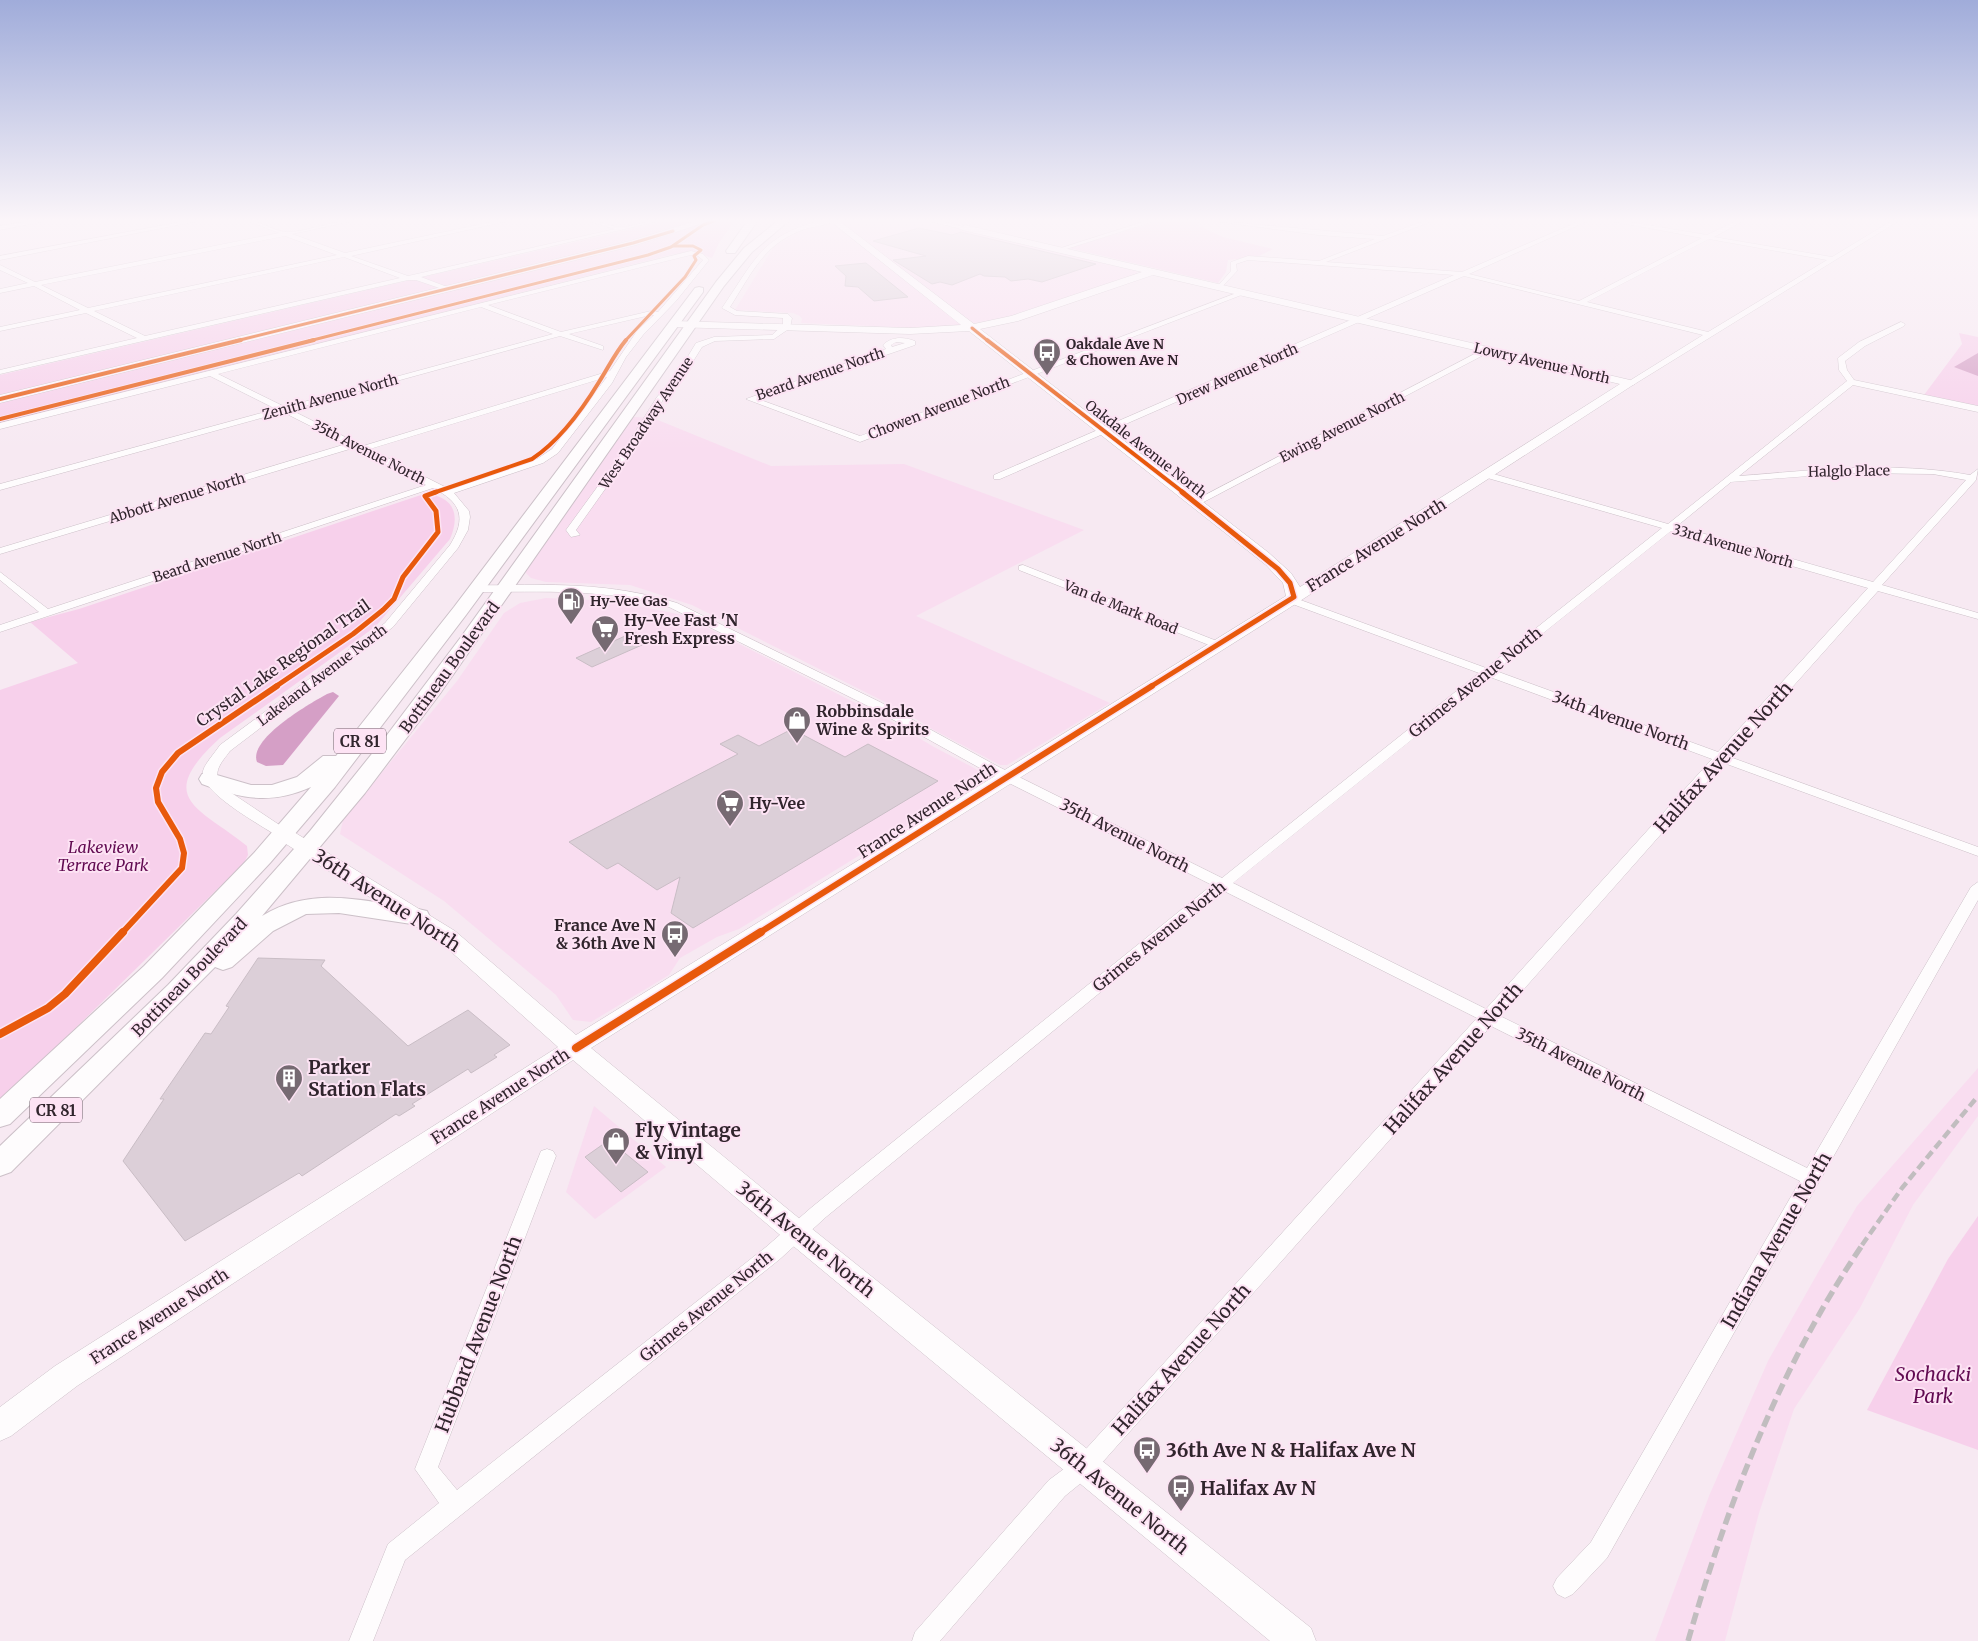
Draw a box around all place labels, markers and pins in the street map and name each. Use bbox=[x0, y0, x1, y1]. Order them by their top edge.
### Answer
place label: Oakdale Ave N & Chowen Ave N bbox=[1066, 335, 1178, 369]
bus stop icon: Oakdale Ave N & Chowen Ave N bbox=[1032, 337, 1062, 376]
fuel station icon: Hy-Vee Gas bbox=[556, 586, 586, 625]
place label: Hy-Vee Gas bbox=[590, 592, 668, 610]
place label: Hy-Vee Fast 'N Fresh Express bbox=[624, 610, 738, 648]
supermarket icon: Hy-Vee Fast 'N Fresh Express bbox=[590, 614, 620, 653]
place label: Robbinsdale Wine & Spirits bbox=[815, 701, 929, 739]
shop icon: Robbinsdale Wine & Spirits bbox=[782, 705, 812, 744]
supermarket icon: Hy-Vee bbox=[715, 788, 745, 827]
place label: Hy-Vee bbox=[749, 793, 805, 813]
place label: France Ave N & 36th Ave N bbox=[554, 915, 656, 953]
bus stop icon: France Ave N & 36th Ave N bbox=[660, 919, 690, 958]
place label: Parker Station Flats bbox=[308, 1055, 426, 1101]
building icon: Parker Station Flats bbox=[274, 1063, 304, 1102]
place label: Fly Vintage & Vinyl bbox=[635, 1118, 741, 1164]
shop icon: Fly Vintage & Vinyl bbox=[601, 1126, 631, 1165]
bus stop icon: 36th Ave N & Halifax Ave N bbox=[1132, 1435, 1162, 1474]
place label: 36th Ave N & Halifax Ave N bbox=[1166, 1438, 1416, 1462]
bus stop icon: Halifax Av N bbox=[1166, 1473, 1196, 1512]
place label: Halifax Av N bbox=[1200, 1476, 1316, 1500]

